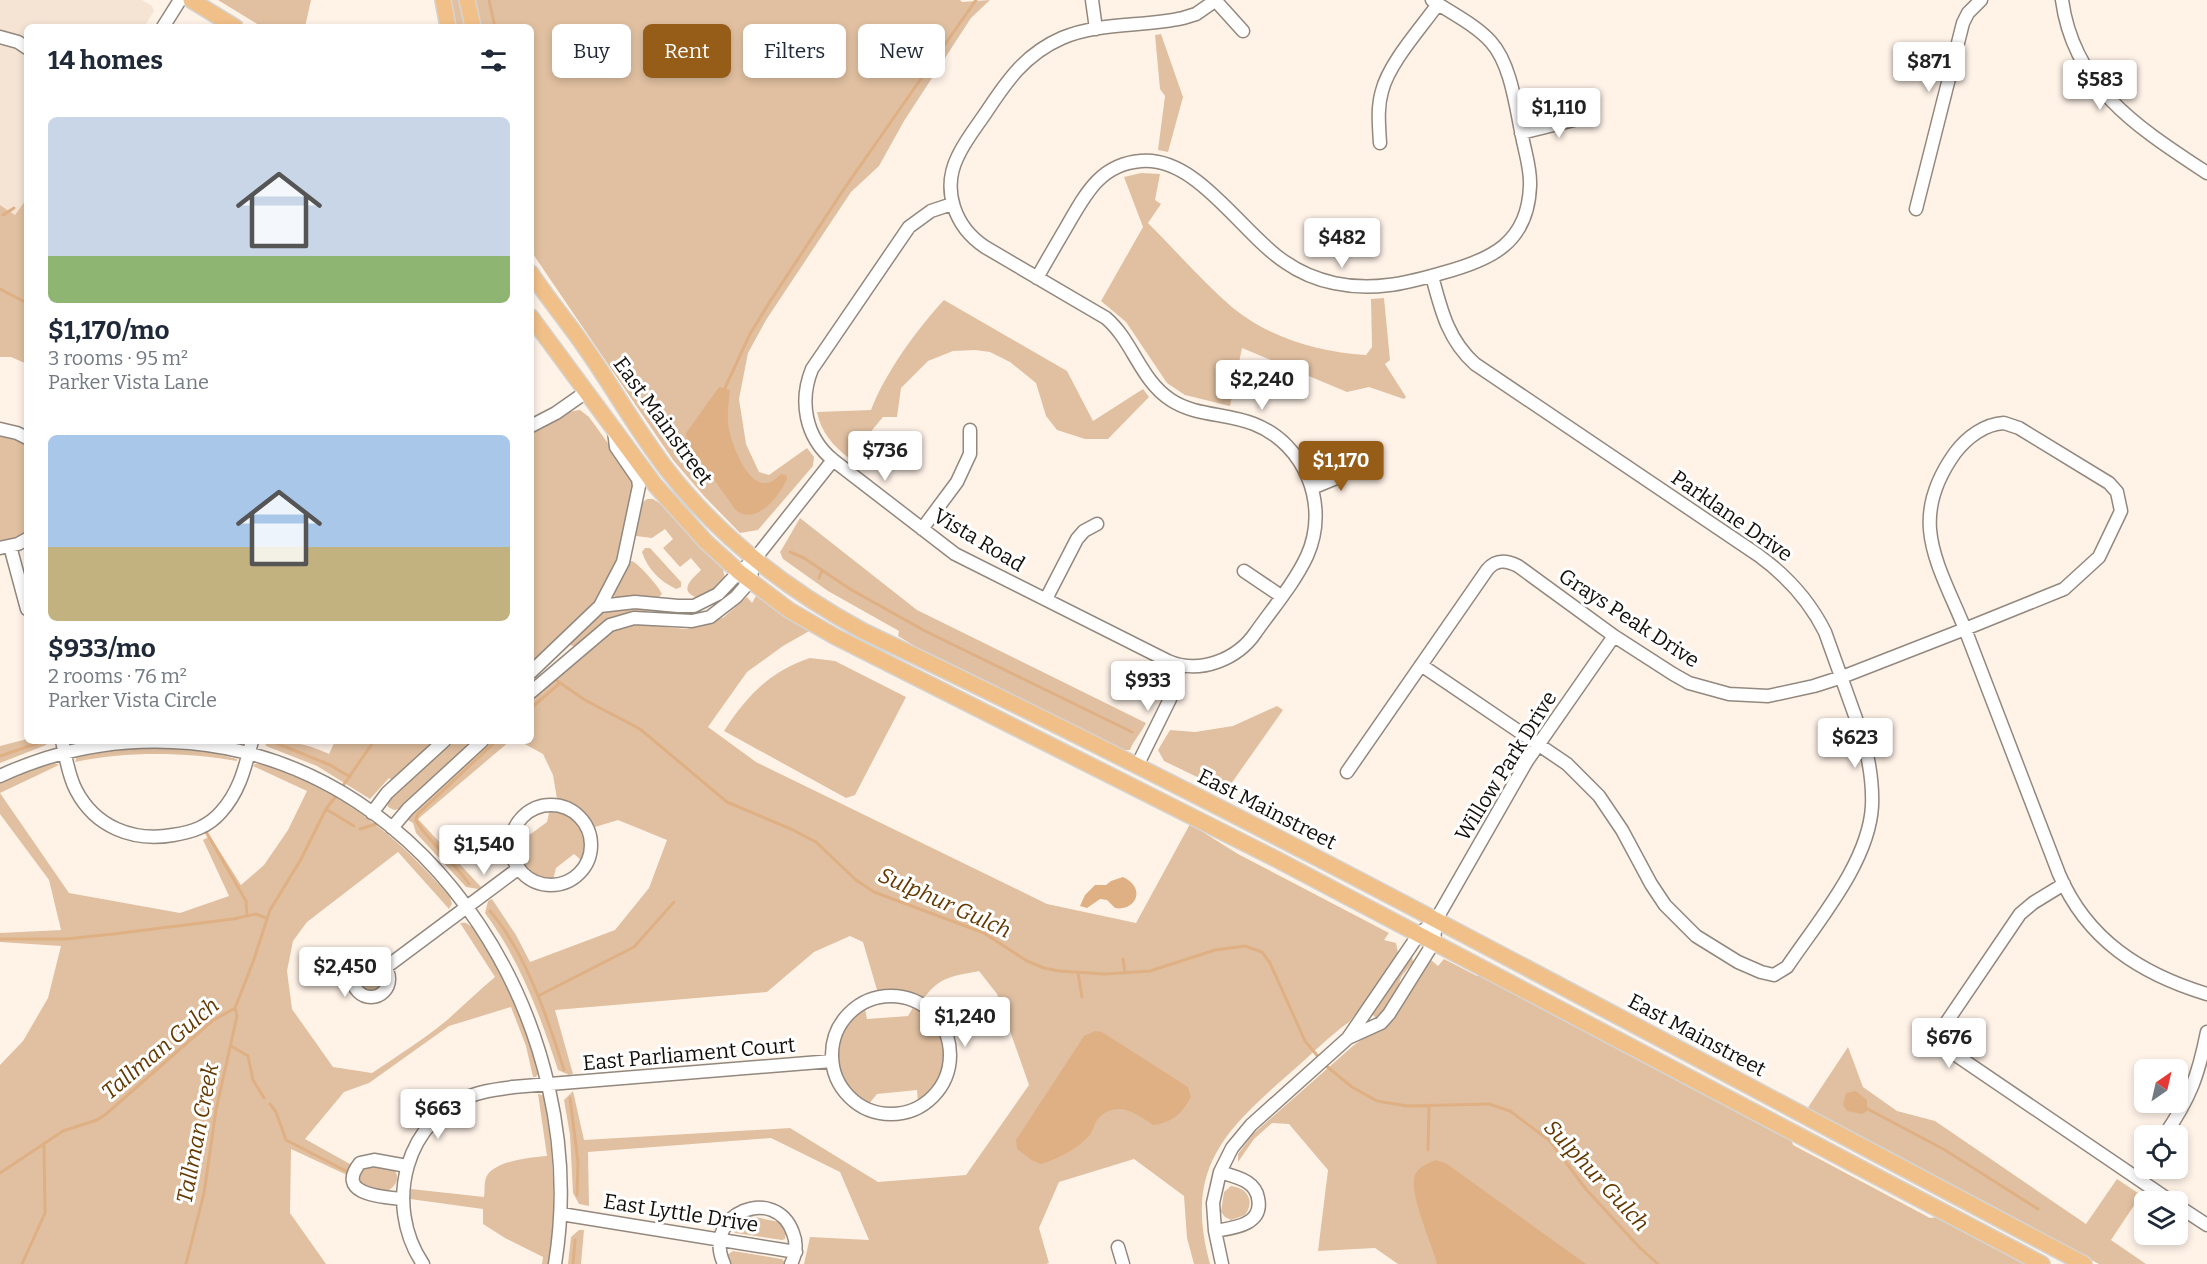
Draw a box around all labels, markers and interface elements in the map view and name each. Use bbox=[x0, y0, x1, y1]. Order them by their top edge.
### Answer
chip: Buy bbox=[552, 24, 631, 78]
chip: Rent bbox=[643, 24, 731, 78]
chip: Filters bbox=[743, 24, 846, 78]
chip: New bbox=[858, 24, 945, 78]
pin: $871 bbox=[1893, 42, 1965, 93]
icon: filters bbox=[477, 44, 510, 77]
text: 14 homes bbox=[48, 45, 163, 76]
text: $871 bbox=[1907, 49, 1951, 73]
pin: $583 bbox=[2064, 60, 2136, 111]
text: $583 bbox=[2077, 67, 2123, 91]
pin: $1,110 bbox=[1510, 88, 1608, 139]
text: $1,110 bbox=[1531, 95, 1587, 119]
icon: home bbox=[225, 156, 333, 264]
pin: $482 bbox=[1306, 218, 1378, 269]
text: $482 bbox=[1318, 225, 1366, 249]
text: $1,170/mo bbox=[48, 315, 170, 346]
text: 3 rooms · 95 m² bbox=[48, 346, 188, 370]
street label: East Mainstreet bbox=[608, 352, 719, 491]
pin: $2,240 bbox=[1213, 360, 1311, 411]
text: $2,240 bbox=[1230, 367, 1294, 391]
text: Parker Vista Lane bbox=[48, 370, 209, 394]
pin: $736 bbox=[849, 431, 921, 482]
text: $736 bbox=[862, 438, 908, 462]
pin: $1,170 bbox=[1292, 441, 1390, 492]
text: $1,170 bbox=[1313, 448, 1369, 472]
street label: Parklane Drive bbox=[1666, 465, 1798, 567]
icon: home bbox=[225, 474, 333, 582]
street label: Vista Road bbox=[928, 502, 1030, 578]
street label: Grays Peak Drive bbox=[1554, 563, 1704, 673]
text: $933/mo bbox=[48, 633, 156, 664]
pin: $933 bbox=[1112, 661, 1184, 712]
text: 2 rooms · 76 m² bbox=[48, 664, 187, 688]
text: $933 bbox=[1125, 668, 1171, 692]
street label: Willow Park Drive bbox=[1449, 686, 1563, 846]
text: Parker Vista Circle bbox=[48, 688, 217, 712]
pin: $623 bbox=[1819, 718, 1891, 769]
text: $623 bbox=[1832, 725, 1878, 749]
street label: East Mainstreet bbox=[1193, 763, 1341, 855]
pin: $1,540 bbox=[435, 825, 533, 876]
text: $1,540 bbox=[453, 832, 515, 856]
water label: Sulphur Gulch bbox=[874, 861, 1015, 944]
pin: $2,450 bbox=[296, 947, 394, 998]
text: $2,450 bbox=[313, 954, 377, 978]
street label: East Mainstreet bbox=[1624, 988, 1771, 1082]
water label: Tallman Gulch bbox=[96, 992, 224, 1105]
pin: $1,240 bbox=[916, 997, 1014, 1048]
text: $1,240 bbox=[934, 1004, 996, 1028]
pin: $676 bbox=[1913, 1018, 1985, 1069]
text: $676 bbox=[1926, 1025, 1972, 1049]
street label: East Parliament Court bbox=[582, 1032, 797, 1076]
north arrow bbox=[2134, 1059, 2188, 1113]
map controls bbox=[2134, 1059, 2188, 1245]
water label: Tallman Creek bbox=[171, 1060, 225, 1206]
pin: $663 bbox=[402, 1089, 474, 1140]
text: $663 bbox=[414, 1096, 462, 1120]
water label: Sulphur Gulch bbox=[1538, 1114, 1655, 1236]
button: locate bbox=[2134, 1125, 2188, 1179]
street label: East Lyttle Drive bbox=[602, 1188, 760, 1238]
button: layers bbox=[2134, 1191, 2188, 1245]

